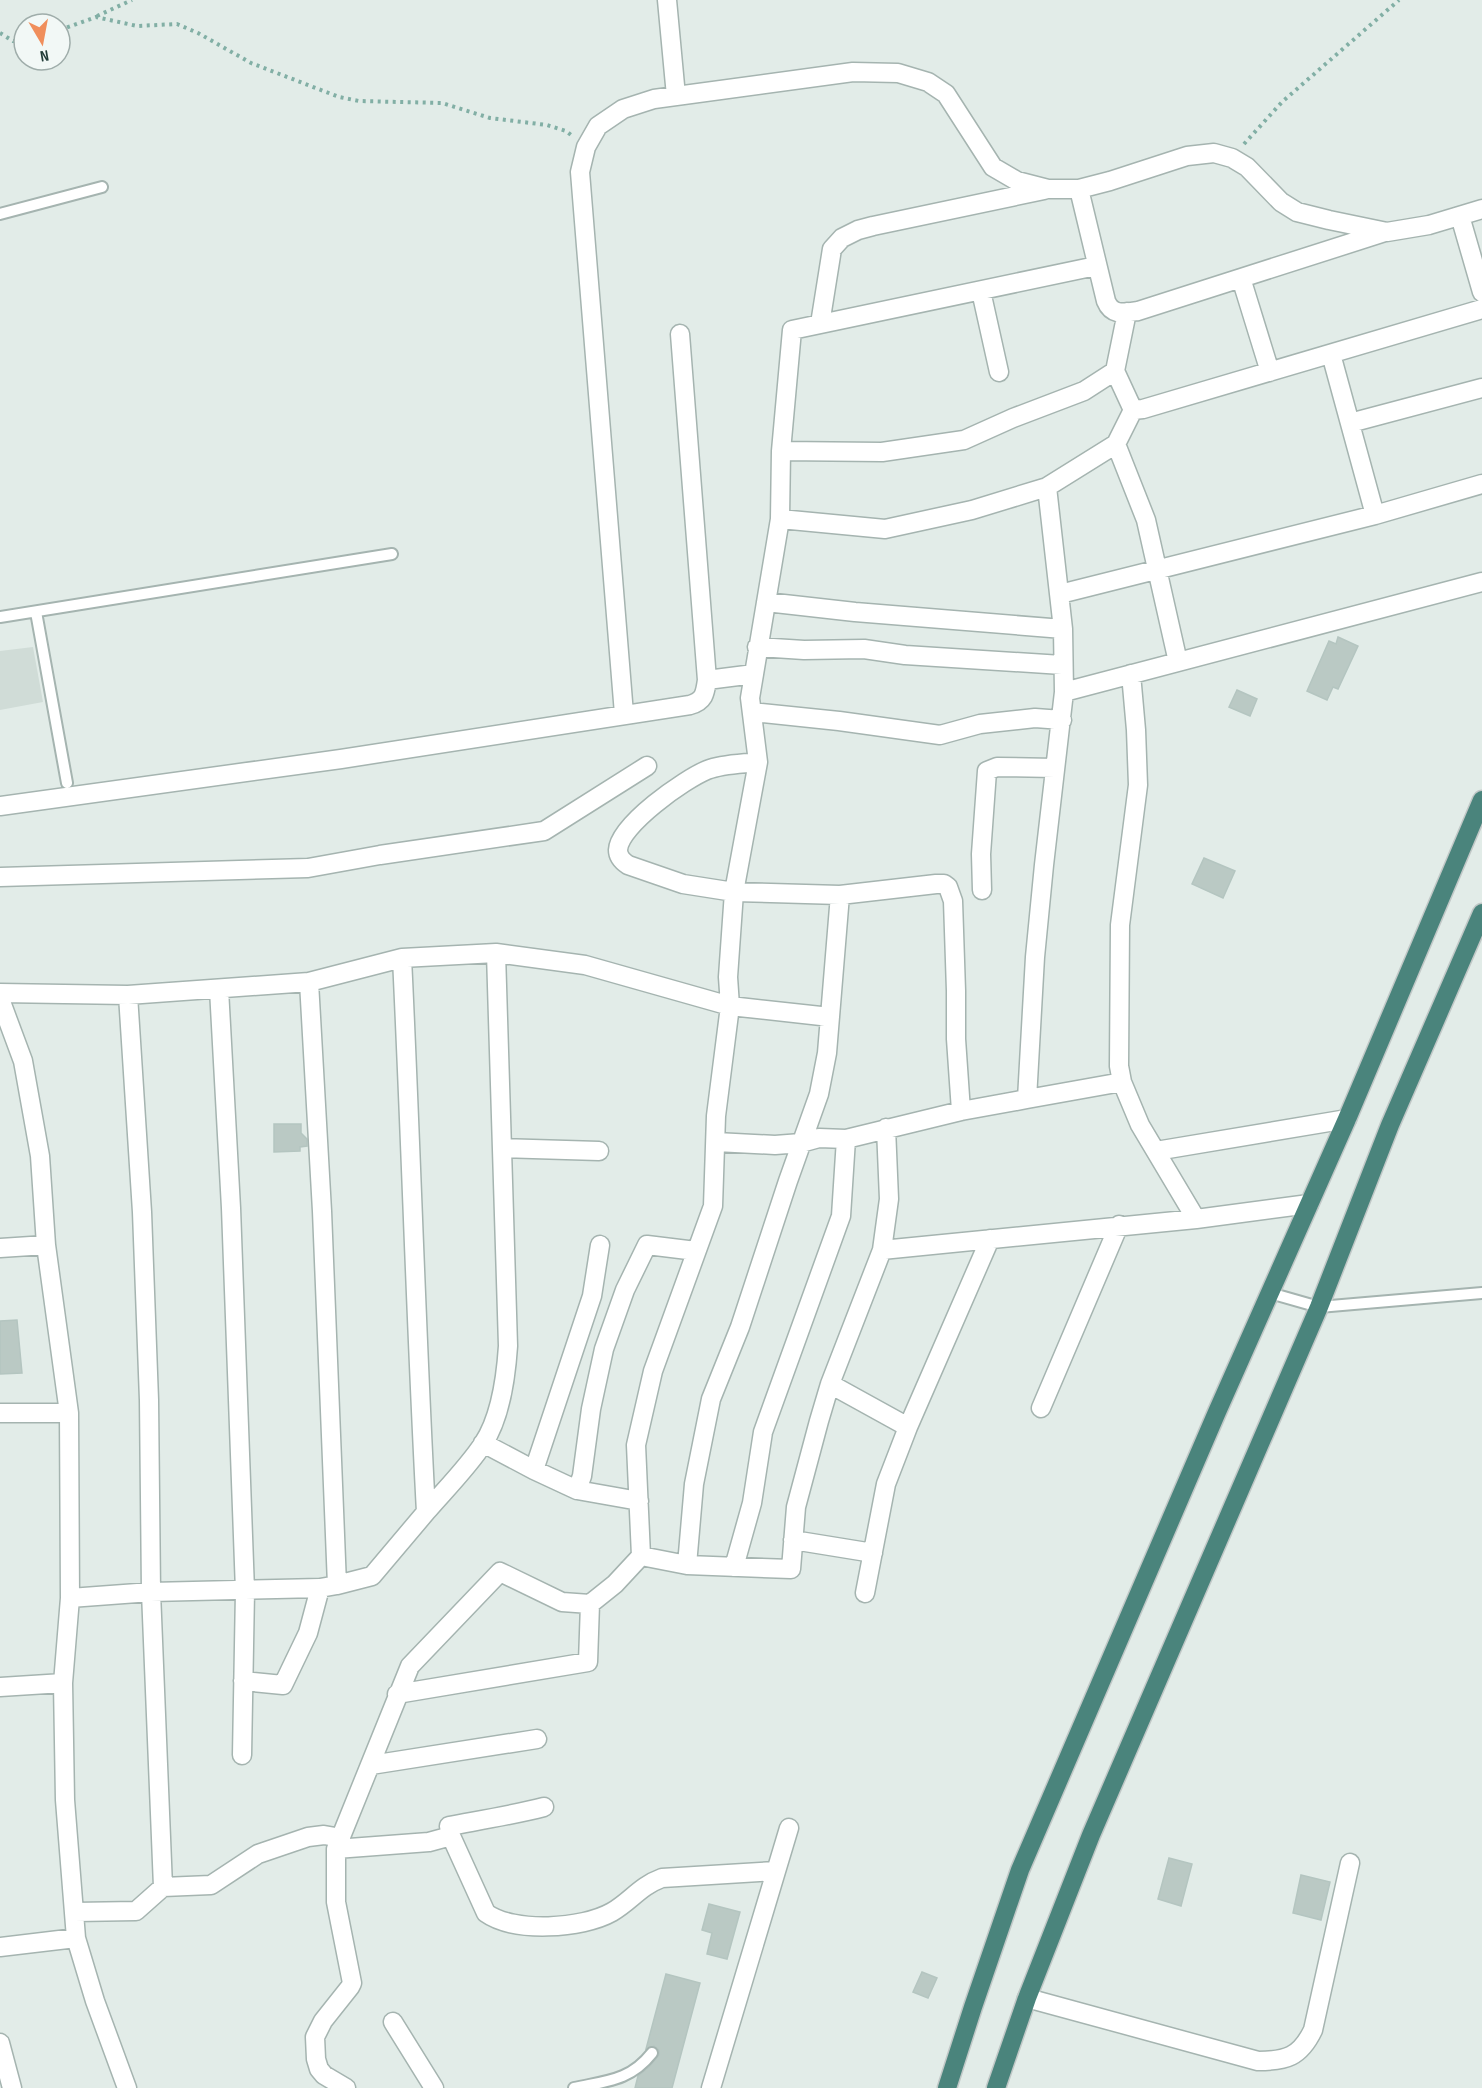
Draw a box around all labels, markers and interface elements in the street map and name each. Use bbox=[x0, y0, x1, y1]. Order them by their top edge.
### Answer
north arrow bbox=[12, 12, 72, 72]
text: N bbox=[38, 45, 50, 65]

